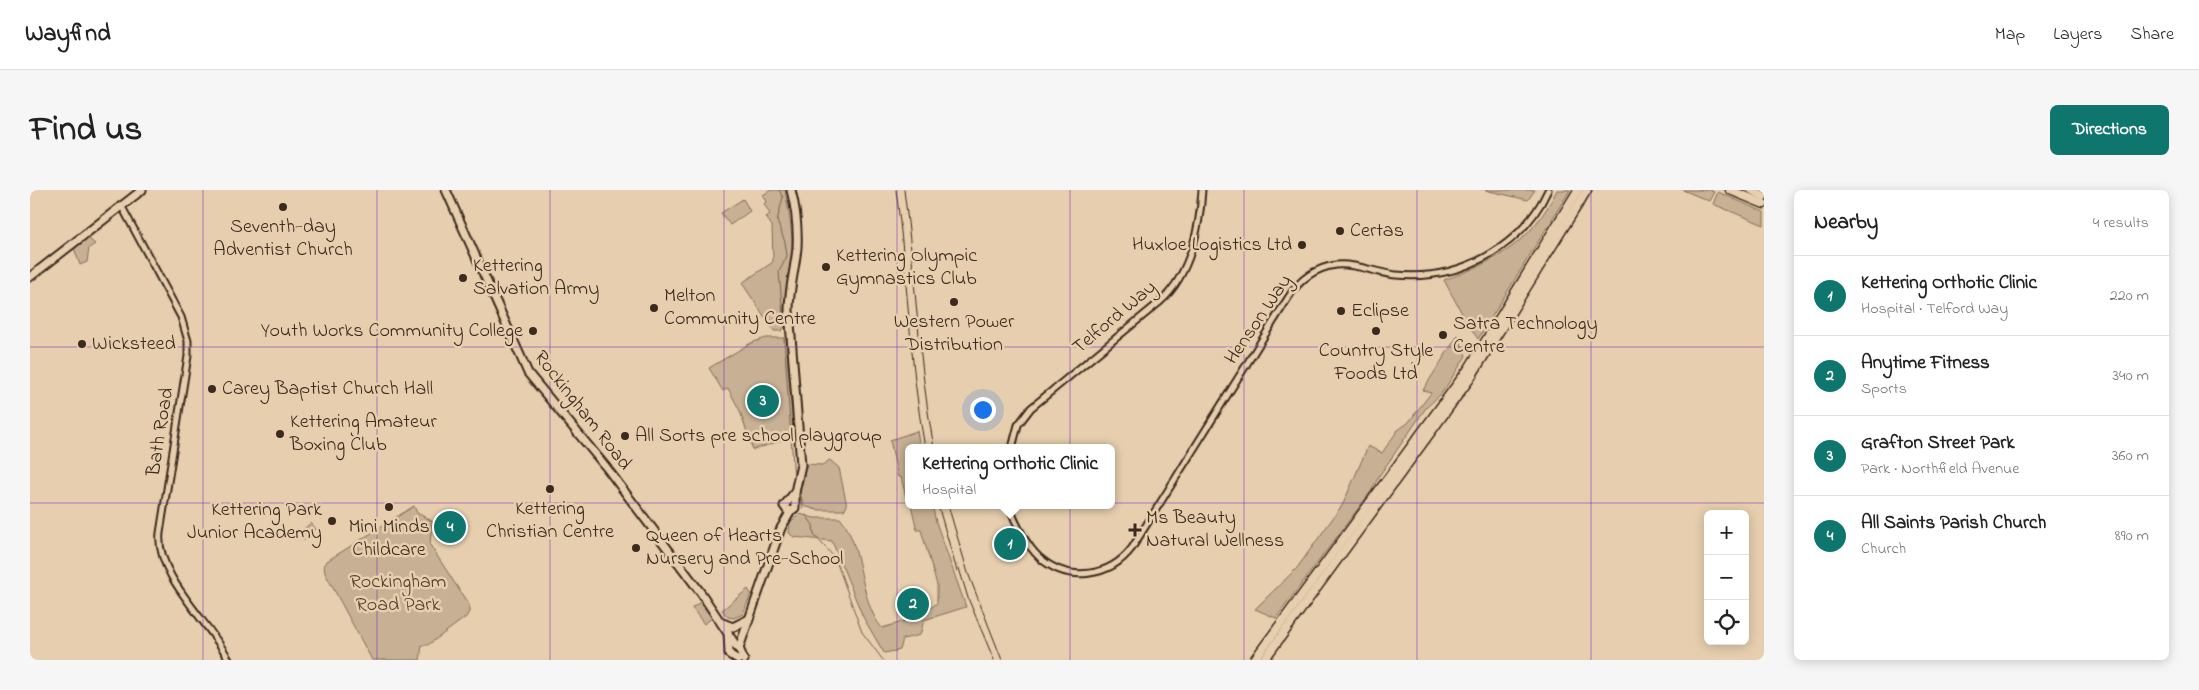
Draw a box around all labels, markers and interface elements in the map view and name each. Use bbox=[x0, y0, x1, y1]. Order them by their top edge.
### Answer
text: Wayfind bbox=[25, 17, 111, 52]
text: Map bbox=[1995, 22, 2025, 48]
text: Layers bbox=[2053, 22, 2103, 48]
text: Share bbox=[2131, 22, 2174, 48]
text: Find us bbox=[30, 105, 142, 156]
button: Directions bbox=[2050, 105, 2169, 155]
marker: Seventh-day Adventist Church bbox=[277, 201, 289, 213]
text: Nearby bbox=[1814, 208, 1878, 238]
text: 4 results bbox=[2093, 211, 2149, 235]
place label: Seventh-day Adventist Church bbox=[213, 213, 353, 265]
place label: Certas bbox=[1350, 217, 1404, 246]
marker: Certas bbox=[1334, 225, 1346, 237]
place label: Huxloe Logistics Ltd bbox=[1132, 231, 1292, 261]
marker: Huxloe Logistics Ltd bbox=[1296, 239, 1308, 251]
place label: Kettering Olympic Gymnastics Club bbox=[836, 242, 977, 294]
place label: Kettering Salvation Army bbox=[473, 252, 599, 304]
marker: Kettering Olympic Gymnastics Club bbox=[820, 261, 832, 273]
street label: Henson Way bbox=[1218, 269, 1300, 371]
text: Kettering Orthotic Clinic bbox=[1861, 270, 2037, 297]
marker: Kettering Salvation Army bbox=[457, 272, 469, 284]
street label: Telford Way bbox=[1067, 274, 1163, 362]
place label: Melton Community Centre bbox=[664, 282, 816, 334]
text: 1 bbox=[1827, 284, 1833, 308]
text: 220 m bbox=[2110, 284, 2149, 308]
marker: Western Power Distribution bbox=[948, 296, 960, 308]
place label: Eclipse bbox=[1351, 297, 1409, 326]
text: Hospital · Telford Way bbox=[1861, 297, 2008, 321]
marker: Melton Community Centre bbox=[648, 302, 660, 314]
marker: Eclipse bbox=[1335, 305, 1347, 317]
place label: Western Power Distribution bbox=[894, 308, 1015, 360]
place label: Satra Technology Centre bbox=[1453, 310, 1598, 362]
place label: Youth Works Community College bbox=[261, 317, 523, 347]
marker: Youth Works Community College bbox=[527, 325, 539, 337]
marker: Country Style Foods Ltd bbox=[1370, 325, 1382, 337]
marker: Satra Technology Centre bbox=[1437, 329, 1449, 341]
place label: Wicksteed bbox=[92, 330, 176, 359]
place label: Country Style Foods Ltd bbox=[1319, 337, 1433, 389]
marker: Wicksteed bbox=[76, 338, 88, 350]
street label: Rockingham Road bbox=[525, 345, 638, 478]
text: Anytime Fitness bbox=[1861, 350, 1990, 377]
text: 2 bbox=[1826, 364, 1834, 388]
text: 340 m bbox=[2112, 364, 2149, 388]
place label: Carey Baptist Church Hall bbox=[222, 375, 433, 404]
text: Sports bbox=[1861, 377, 1907, 401]
pin: 3 bbox=[747, 382, 779, 420]
marker: Carey Baptist Church Hall bbox=[206, 383, 218, 395]
street label: Bath Road bbox=[140, 386, 182, 479]
your location bbox=[970, 397, 996, 423]
place label: Kettering Amateur Boxing Club bbox=[289, 408, 437, 461]
place label: All Sorts pre school playgroup bbox=[635, 422, 882, 452]
marker: Kettering Amateur Boxing Club bbox=[274, 428, 286, 440]
marker: All Sorts pre school playgroup bbox=[619, 430, 631, 442]
text: Grafton Street Park bbox=[1861, 430, 2014, 457]
popup bbox=[905, 444, 1115, 509]
text: 3 bbox=[1827, 444, 1833, 468]
text: 360 m bbox=[2112, 444, 2149, 468]
text: Kettering Orthotic Clinic bbox=[922, 451, 1098, 478]
text: Park · Northfield Avenue bbox=[1861, 457, 2019, 481]
text: Hospital bbox=[922, 478, 976, 502]
marker: Kettering Christian Centre bbox=[544, 483, 556, 495]
place label: Kettering Christian Centre bbox=[486, 495, 614, 547]
place label: Kettering Park Junior Academy bbox=[187, 496, 322, 548]
marker: Mini Minds Childcare bbox=[383, 501, 395, 513]
place label: Ms Beauty Natural Wellness bbox=[1146, 504, 1284, 556]
pin: 4 bbox=[434, 508, 466, 546]
map controls bbox=[1704, 510, 1749, 645]
button: + bbox=[1704, 510, 1749, 555]
text: All Saints Parish Church bbox=[1861, 510, 2046, 537]
place label: Mini Minds Childcare bbox=[348, 513, 430, 565]
marker: Kettering Park Junior Academy bbox=[326, 515, 338, 527]
place label: Queen of Hearts Nursery and Pre-School bbox=[646, 522, 843, 574]
marker: Ms Beauty Natural Wellness bbox=[1128, 523, 1142, 537]
text: 4 bbox=[1827, 524, 1833, 548]
text: 890 m bbox=[2115, 524, 2149, 548]
pin: 1 bbox=[994, 525, 1026, 563]
text: Church bbox=[1861, 537, 1906, 561]
marker: Queen of Hearts Nursery and Pre-School bbox=[630, 542, 642, 554]
button: − bbox=[1704, 555, 1749, 600]
park label: Rockingham Road Park bbox=[350, 568, 446, 620]
pin: 2 bbox=[897, 585, 929, 623]
button: locate bbox=[1704, 600, 1749, 645]

